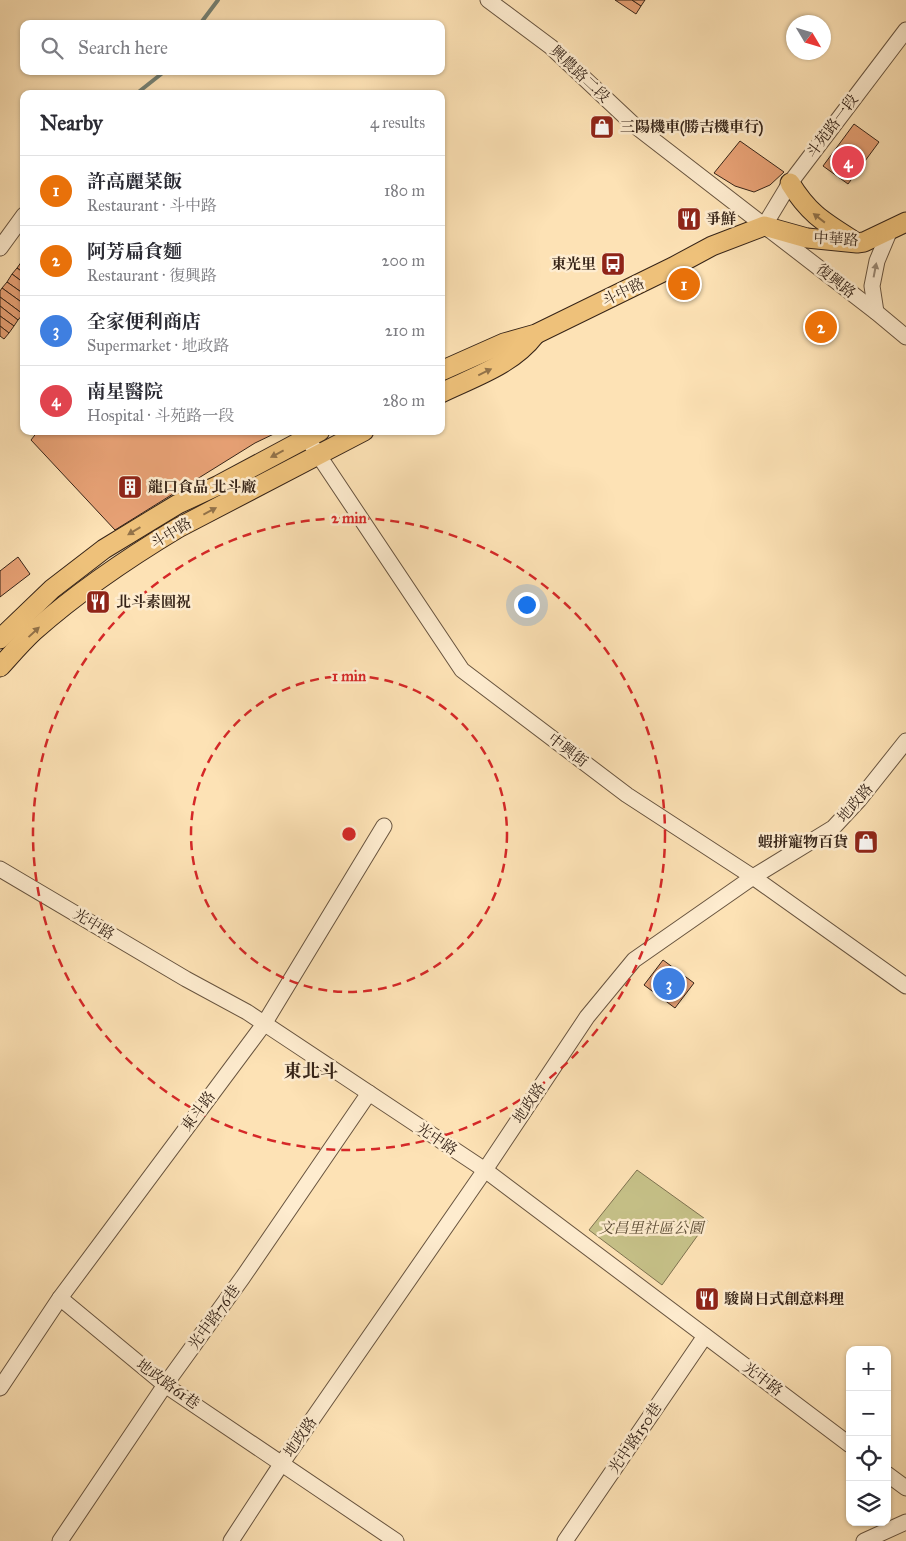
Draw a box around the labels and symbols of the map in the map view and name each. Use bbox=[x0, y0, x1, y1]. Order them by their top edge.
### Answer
north arrow bbox=[786, 15, 831, 60]
street label: 興農路二段 bbox=[546, 42, 614, 106]
street label: 斗苑路一段 bbox=[802, 91, 862, 161]
shop icon: 三陽機車(勝吉機車行) bbox=[589, 114, 615, 140]
place label: 三陽機車(勝吉機車行) bbox=[620, 118, 763, 137]
pin: 4 bbox=[832, 143, 864, 181]
restaurant icon: 爭鮮 bbox=[676, 206, 702, 232]
place label: 爭鮮 bbox=[706, 210, 736, 228]
one-way arrow bbox=[813, 212, 826, 223]
street label: 中華路 bbox=[813, 229, 859, 249]
bus stop icon: 東光里 bbox=[600, 251, 626, 277]
place label: 東光里 bbox=[551, 255, 596, 273]
street label: 復興路 bbox=[813, 260, 859, 302]
one-way arrow bbox=[871, 262, 879, 277]
pin: 1 bbox=[668, 265, 700, 303]
street label: 斗中路 bbox=[599, 274, 647, 310]
pin: 2 bbox=[805, 308, 837, 346]
one-way arrow bbox=[478, 368, 492, 376]
one-way arrow bbox=[270, 450, 284, 458]
building icon: 龍口食品 北斗廠 bbox=[117, 474, 143, 500]
place label: 龍口食品 北斗廠 bbox=[148, 478, 256, 496]
one-way arrow bbox=[203, 507, 218, 515]
text: 2 min bbox=[331, 509, 368, 527]
street label: 斗中路 bbox=[147, 514, 195, 552]
one-way arrow bbox=[127, 526, 140, 535]
restaurant icon: 北斗素圓祝 bbox=[85, 589, 111, 615]
your location bbox=[514, 592, 540, 618]
place label: 北斗素圓祝 bbox=[116, 593, 191, 611]
one-way arrow bbox=[27, 626, 39, 638]
text: 1 min bbox=[332, 667, 367, 685]
street label: 中興街 bbox=[545, 729, 591, 771]
street label: 地政路 bbox=[833, 780, 877, 826]
centre of rings bbox=[340, 825, 358, 843]
shop icon: 蝦拼寵物百貨 bbox=[853, 829, 879, 855]
place label: 蝦拼寵物百貨 bbox=[758, 833, 848, 851]
street label: 光中路 bbox=[70, 905, 118, 943]
pin: 3 bbox=[653, 965, 685, 1003]
district label: 東北斗 bbox=[284, 1060, 338, 1082]
street label: 地政路 bbox=[509, 1079, 549, 1127]
street label: 東斗路 bbox=[177, 1088, 219, 1134]
street label: 光中路 bbox=[413, 1119, 461, 1159]
park label: 文昌里社區公園 bbox=[598, 1219, 705, 1237]
street label: 光中路76巷 bbox=[184, 1281, 244, 1353]
restaurant icon: 駿崗日式創意料理 bbox=[694, 1286, 720, 1312]
place label: 駿崗日式創意料理 bbox=[724, 1290, 844, 1308]
street label: 地政路61巷 bbox=[133, 1355, 203, 1413]
street label: 光中路 bbox=[740, 1358, 786, 1400]
street label: 光中路150巷 bbox=[605, 1399, 665, 1477]
street label: 地政路 bbox=[280, 1413, 320, 1461]

